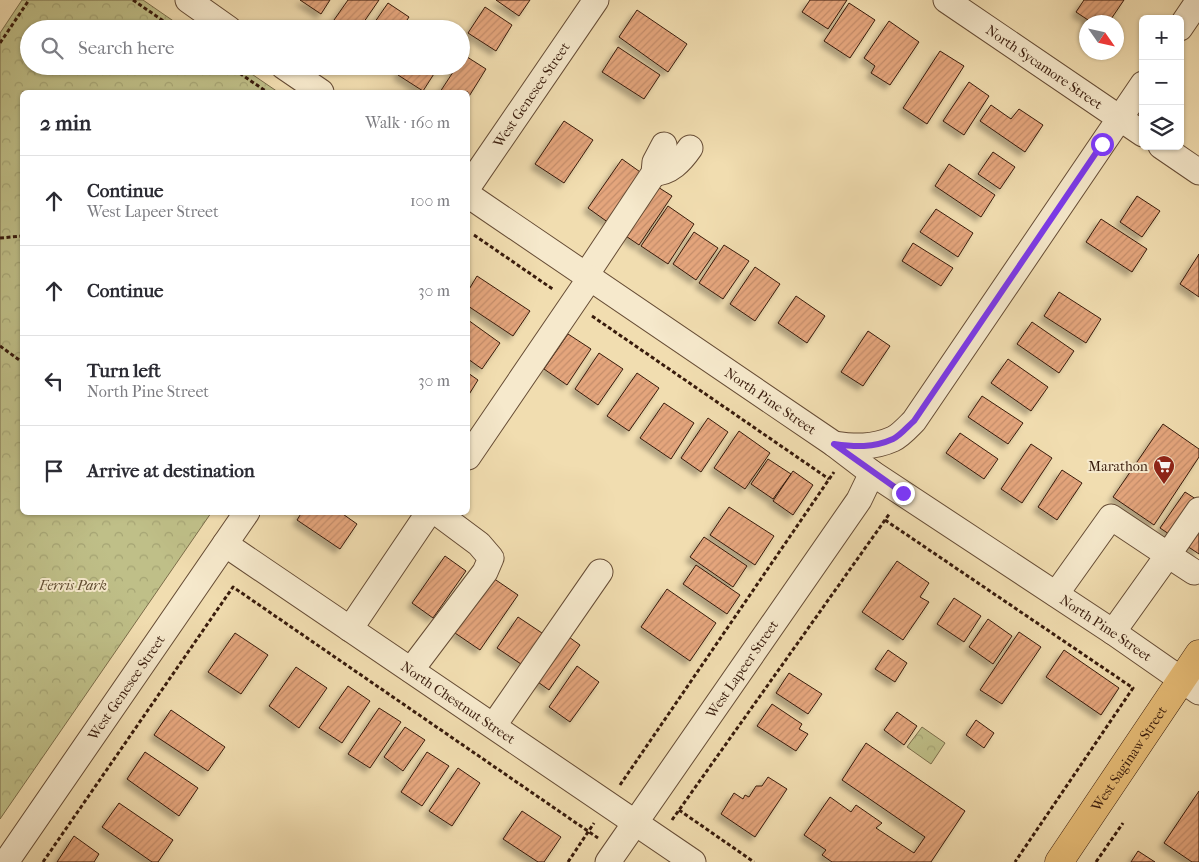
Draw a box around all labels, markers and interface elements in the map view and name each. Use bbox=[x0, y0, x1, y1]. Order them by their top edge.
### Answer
north arrow bbox=[1079, 15, 1124, 60]
map controls bbox=[1139, 15, 1184, 150]
button: + bbox=[1139, 15, 1184, 60]
search box bbox=[20, 20, 470, 75]
street label: North Sycamore Street bbox=[982, 22, 1106, 113]
icon: search bbox=[38, 34, 66, 62]
text: Search here bbox=[78, 37, 174, 59]
street label: West Genesee Street bbox=[489, 39, 574, 152]
button: − bbox=[1139, 60, 1184, 105]
button: layers bbox=[1139, 105, 1184, 150]
text: 2 min bbox=[40, 111, 91, 135]
text: Walk · 160 m bbox=[365, 113, 450, 132]
route start bbox=[1091, 133, 1114, 156]
text: Continue bbox=[87, 180, 163, 202]
icon: ahead bbox=[40, 187, 68, 215]
text: 100 m bbox=[410, 191, 450, 210]
text: West Lapeer Street bbox=[87, 202, 219, 221]
icon: ahead bbox=[40, 277, 68, 305]
text: Continue bbox=[87, 280, 163, 302]
text: 30 m bbox=[418, 281, 450, 300]
text: Turn left bbox=[87, 360, 161, 382]
street label: North Pine Street bbox=[721, 364, 819, 438]
icon: left bbox=[40, 367, 68, 395]
text: 30 m bbox=[418, 371, 450, 390]
text: North Pine Street bbox=[87, 382, 209, 401]
supermarket icon: Marathon bbox=[1152, 454, 1176, 485]
icon: arrive bbox=[40, 457, 68, 485]
place label: Marathon bbox=[1088, 458, 1148, 475]
text: Arrive at destination bbox=[87, 460, 255, 482]
route end bbox=[892, 482, 915, 505]
park label: Ferris Park bbox=[38, 577, 107, 594]
street label: North Pine Street bbox=[1057, 591, 1155, 665]
street label: West Lapeer Street bbox=[702, 617, 782, 722]
street label: West Genesee Street bbox=[84, 632, 169, 744]
street label: North Chestnut Street bbox=[398, 658, 518, 748]
street label: West Saginaw Street bbox=[1087, 703, 1171, 815]

